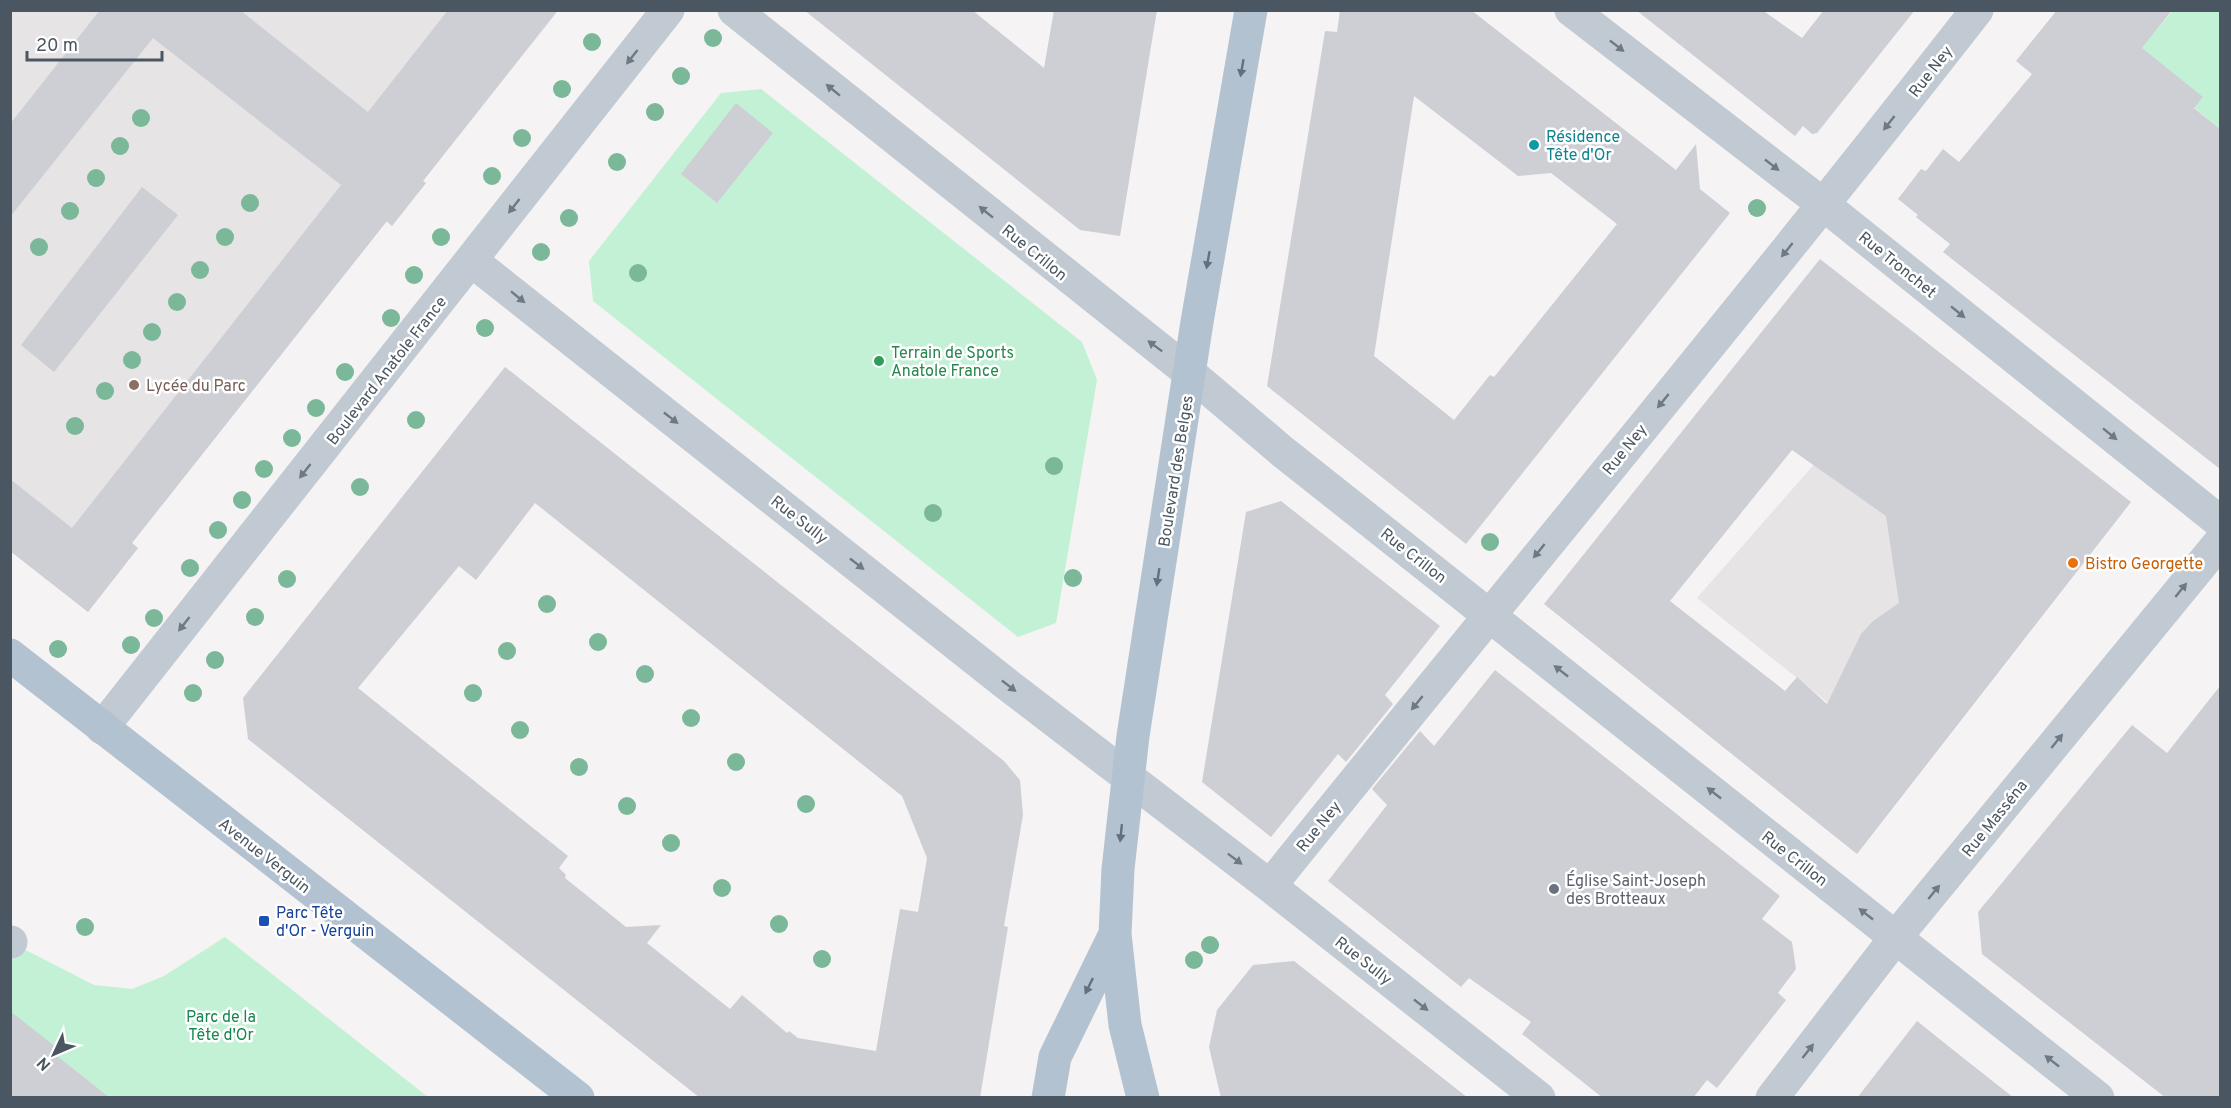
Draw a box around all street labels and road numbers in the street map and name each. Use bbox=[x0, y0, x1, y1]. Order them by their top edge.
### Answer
street label: Rue Ney bbox=[1905, 43, 1958, 102]
street label: Rue Crillon bbox=[997, 221, 1071, 286]
street label: Rue Tronchet bbox=[1854, 228, 1940, 303]
street label: Boulevard Anatole France bbox=[323, 293, 452, 450]
street label: Boulevard des Belges bbox=[1155, 394, 1199, 549]
street label: Rue Ney bbox=[1599, 421, 1652, 480]
street label: Rue Sully bbox=[766, 492, 831, 549]
street label: Rue Crillon bbox=[1376, 525, 1450, 589]
street label: Rue Masséna bbox=[1958, 777, 2033, 862]
street label: Rue Ney bbox=[1293, 798, 1346, 857]
street label: Avenue Verguin bbox=[214, 814, 314, 899]
street label: Rue Crillon bbox=[1757, 828, 1831, 892]
street label: Rue Sully bbox=[1330, 933, 1395, 990]

